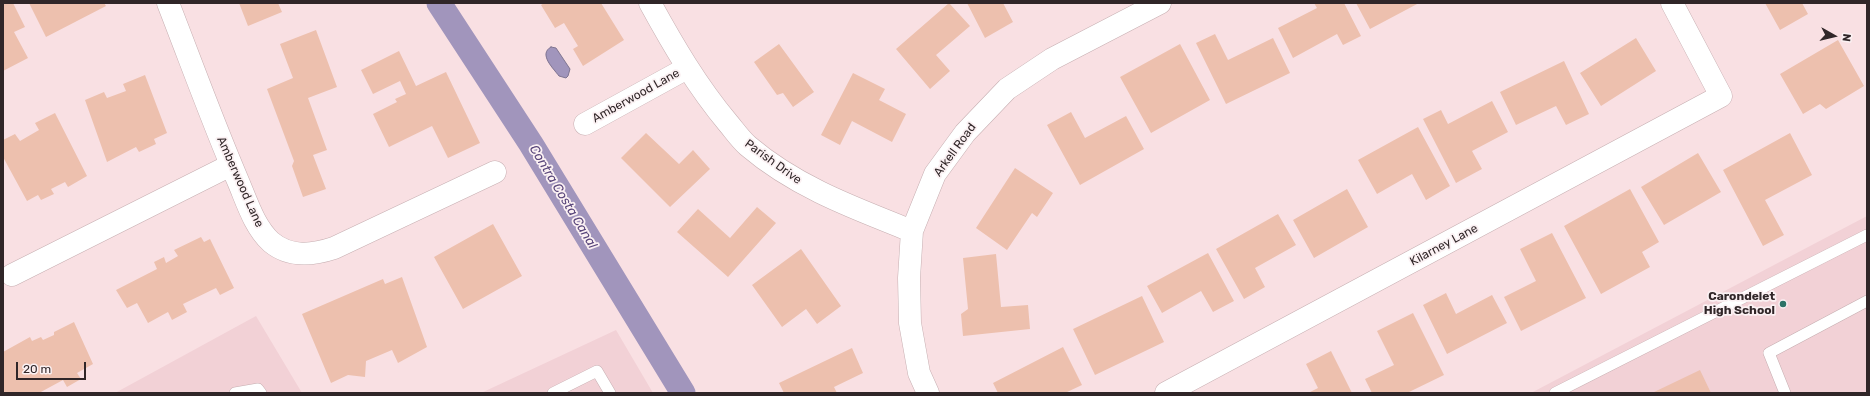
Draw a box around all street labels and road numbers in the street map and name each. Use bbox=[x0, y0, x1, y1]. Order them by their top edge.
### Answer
street label: Amberwood Lane bbox=[590, 66, 682, 126]
street label: Arkell Road bbox=[931, 121, 979, 179]
street label: Amberwood Lane bbox=[214, 134, 266, 230]
street label: Parish Drive bbox=[742, 137, 804, 187]
street label: Kilarney Lane bbox=[1408, 221, 1480, 269]

